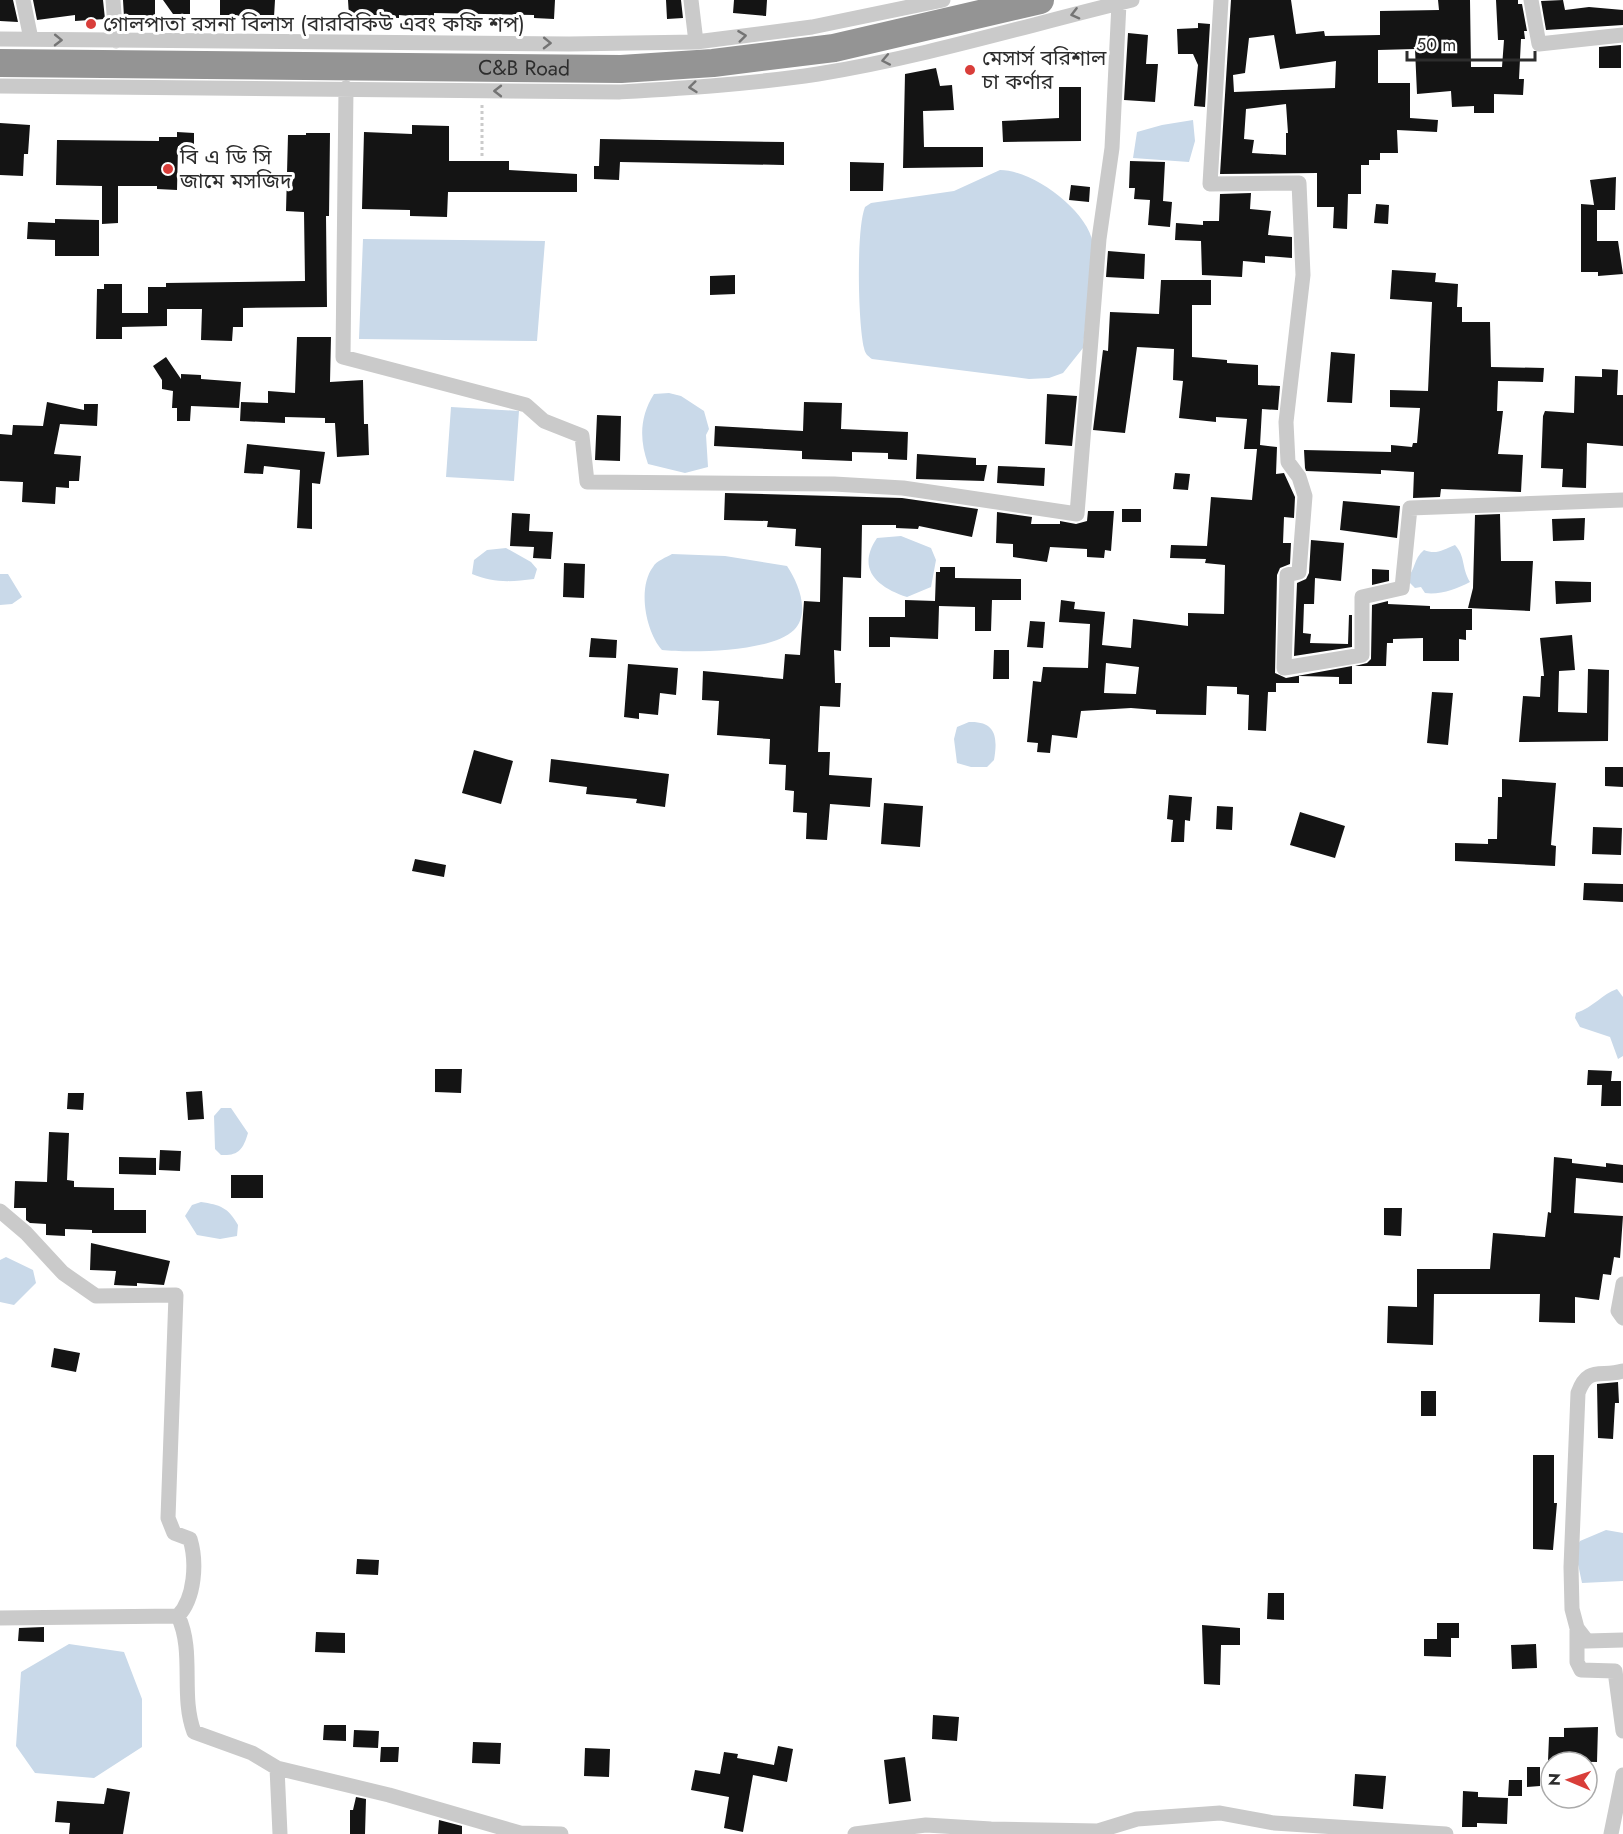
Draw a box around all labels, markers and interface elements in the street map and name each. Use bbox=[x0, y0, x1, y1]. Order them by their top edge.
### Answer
one-way arrow bbox=[1071, 6, 1081, 19]
place label: গোলপাতা রসনা বিলাস (বারবিকিউ এবং কফি শপ) bbox=[103, 9, 525, 39]
marker: গোলপাতা রসনা বিলাস (বারবিকিউ এবং কফি শপ) bbox=[84, 17, 98, 31]
scale bar bbox=[1407, 24, 1534, 62]
one-way arrow bbox=[738, 30, 747, 43]
text: 50 m bbox=[1416, 32, 1456, 58]
one-way arrow bbox=[54, 34, 63, 46]
one-way arrow bbox=[543, 37, 552, 49]
place label: মেসার্স বরিশাল চা কর্ণার bbox=[981, 43, 1107, 97]
street label: C&B Road bbox=[478, 53, 570, 84]
one-way arrow bbox=[881, 53, 891, 66]
marker: মেসার্স বরিশাল চা কর্ণার bbox=[963, 63, 977, 77]
one-way arrow bbox=[689, 80, 698, 93]
one-way arrow bbox=[494, 85, 503, 97]
place label: বি এ ডি সি জামে মসজিদ bbox=[179, 142, 292, 196]
marker: বি এ ডি সি জামে মসজিদ bbox=[161, 162, 175, 176]
north arrow bbox=[1539, 1750, 1599, 1810]
text: N bbox=[1543, 1773, 1566, 1786]

